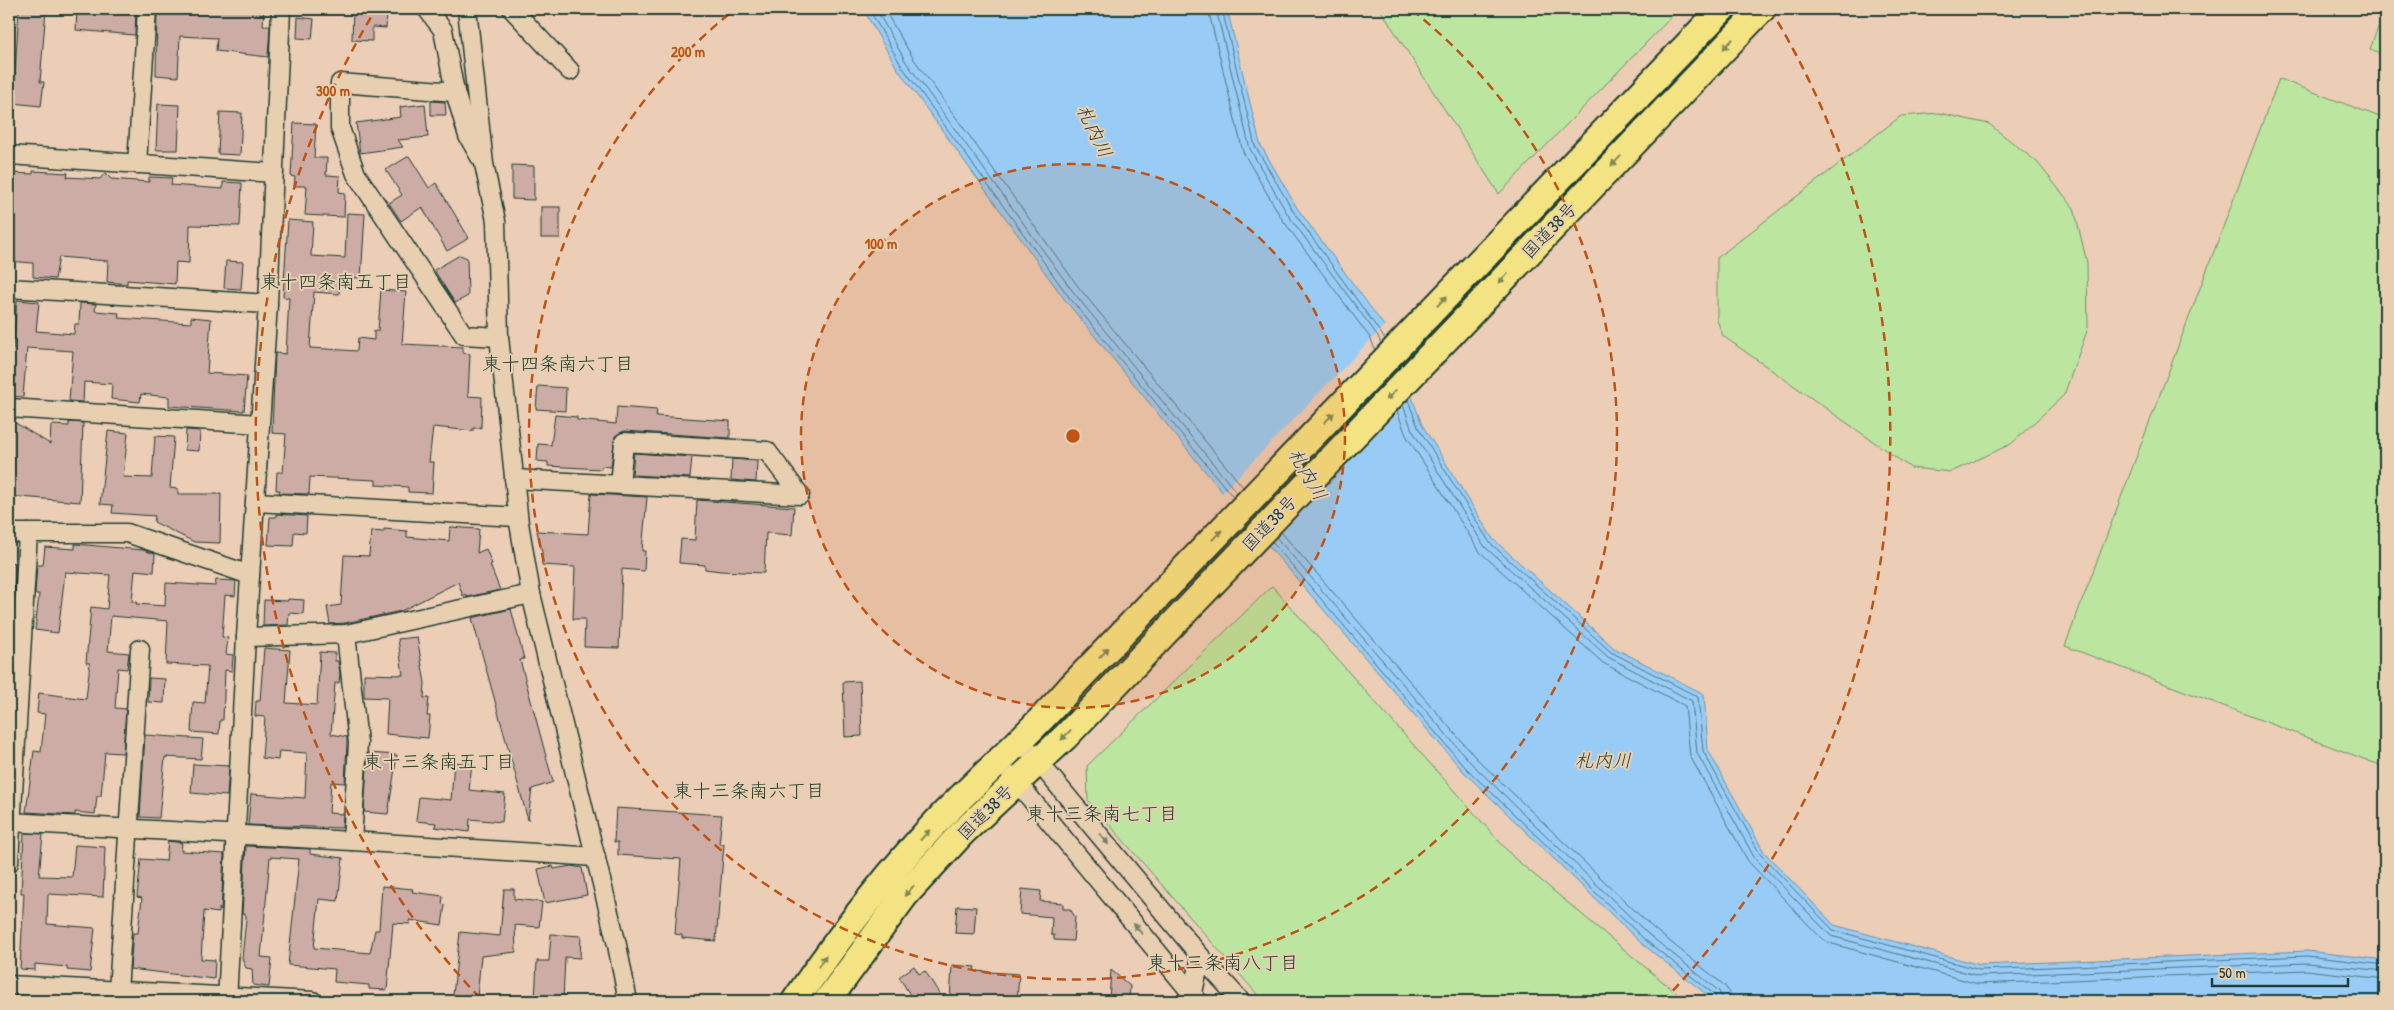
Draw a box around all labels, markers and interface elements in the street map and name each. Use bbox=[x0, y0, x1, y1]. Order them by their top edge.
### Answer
one-way arrow bbox=[1722, 38, 1734, 50]
text: 200 m bbox=[671, 41, 705, 62]
text: 300 m bbox=[316, 80, 350, 101]
water label: 札内川 bbox=[1071, 100, 1119, 162]
one-way arrow bbox=[1610, 155, 1622, 167]
street label: 国道38号 bbox=[1516, 196, 1582, 264]
text: 100 m bbox=[865, 233, 897, 254]
district label: 東十四条南五丁目 bbox=[260, 268, 412, 294]
one-way arrow bbox=[1497, 272, 1509, 284]
one-way arrow bbox=[1436, 295, 1448, 307]
district label: 東十四条南六丁目 bbox=[482, 350, 634, 376]
one-way arrow bbox=[1385, 389, 1397, 401]
one-way arrow bbox=[1323, 412, 1335, 424]
centre of rings bbox=[1064, 427, 1082, 445]
water label: 札内川 bbox=[1282, 443, 1334, 505]
street label: 国道38号 bbox=[1236, 489, 1302, 557]
one-way arrow bbox=[1210, 530, 1222, 542]
one-way arrow bbox=[1098, 647, 1110, 659]
one-way arrow bbox=[1060, 729, 1072, 741]
water label: 札内川 bbox=[1574, 747, 1632, 773]
district label: 東十三条南五丁目 bbox=[363, 748, 515, 774]
district label: 東十三条南六丁目 bbox=[673, 777, 825, 803]
street label: 国道38号 bbox=[951, 778, 1019, 846]
district label: 東十三条南七丁目 bbox=[1026, 800, 1178, 826]
one-way arrow bbox=[919, 830, 931, 842]
one-way arrow bbox=[1098, 833, 1109, 846]
one-way arrow bbox=[903, 884, 915, 896]
one-way arrow bbox=[1133, 923, 1144, 936]
district label: 東十三条南八丁目 bbox=[1147, 949, 1299, 975]
one-way arrow bbox=[817, 954, 827, 968]
scale bar bbox=[2212, 955, 2348, 987]
text: 50 m bbox=[2219, 962, 2246, 983]

